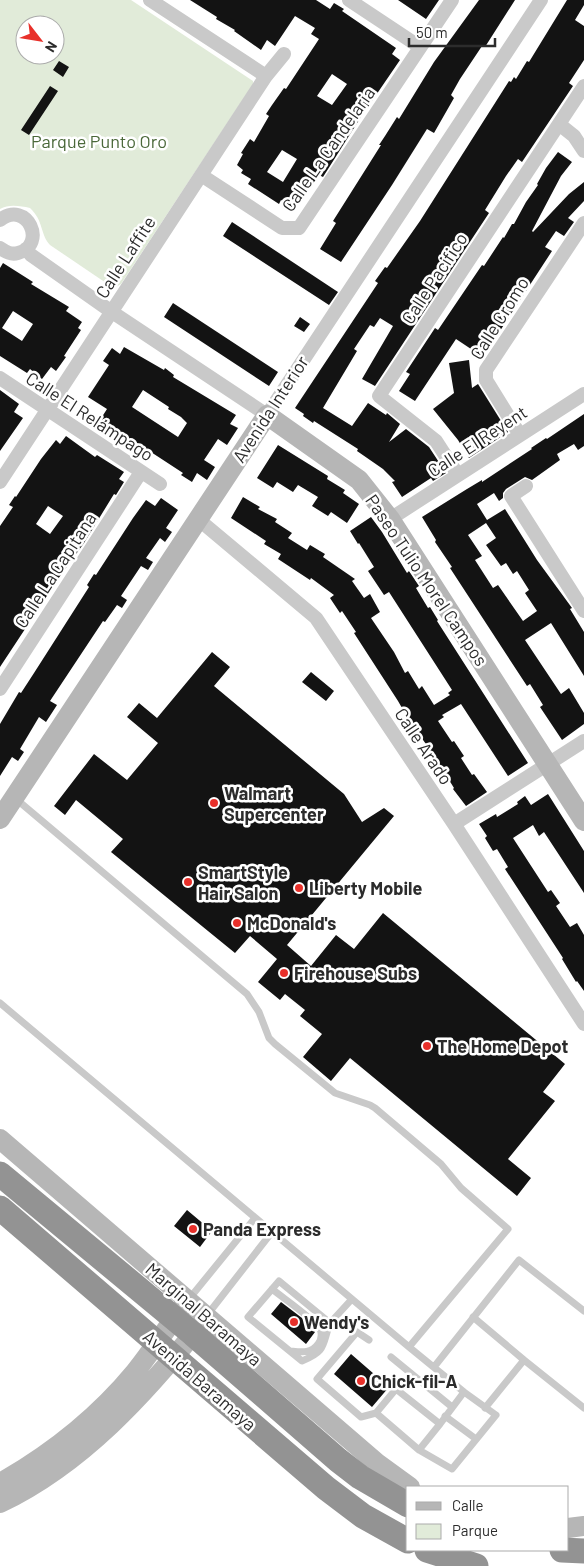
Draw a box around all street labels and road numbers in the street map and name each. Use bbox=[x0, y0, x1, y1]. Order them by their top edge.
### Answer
street label: Calle La Candelaria bbox=[277, 82, 379, 216]
street label: Calle Laffite bbox=[90, 212, 160, 302]
street label: Calle Pacífico bbox=[396, 228, 472, 328]
street label: Calle Cromo bbox=[465, 273, 533, 363]
street label: Avenida Interior bbox=[227, 351, 313, 467]
street label: Calle El Relámpago bbox=[22, 367, 158, 465]
street label: Calle El Reyent bbox=[423, 401, 531, 481]
street label: Paseo Tulio Morel Campos bbox=[361, 490, 493, 670]
street label: Calle La Capitana bbox=[9, 508, 101, 632]
street label: Calle Arado bbox=[390, 703, 458, 789]
street label: Marginal Baramaya bbox=[141, 1258, 267, 1370]
street label: Avenida Baramaya bbox=[139, 1325, 261, 1435]

